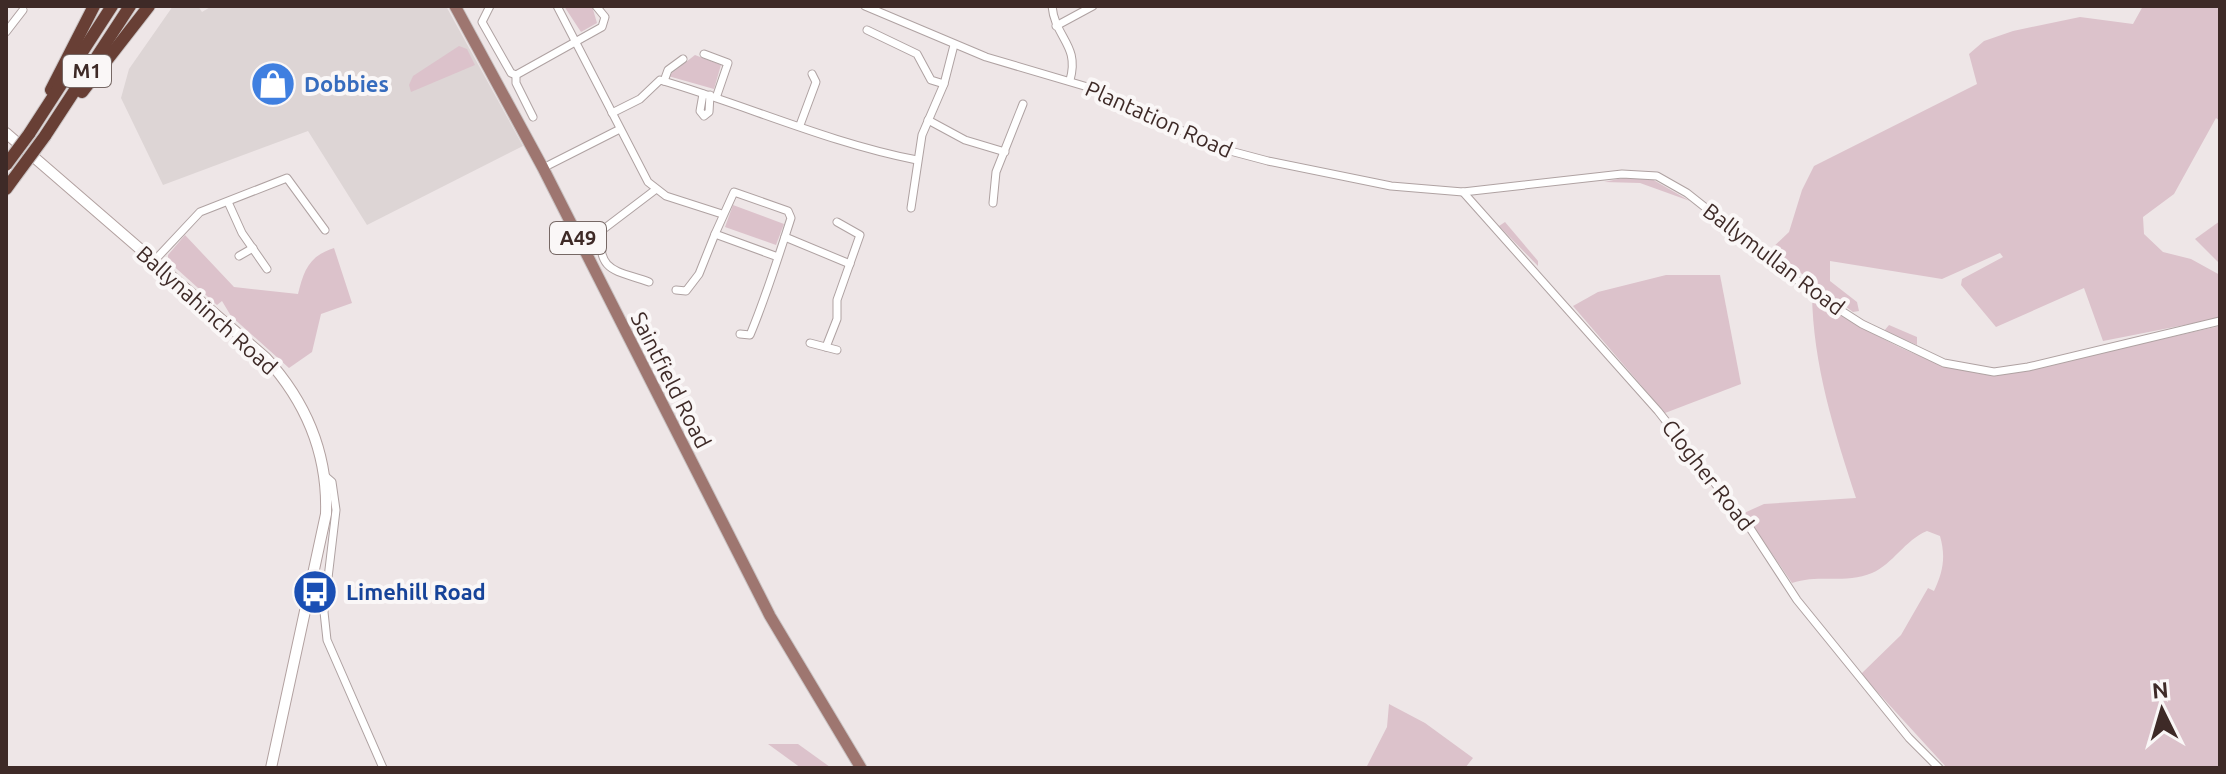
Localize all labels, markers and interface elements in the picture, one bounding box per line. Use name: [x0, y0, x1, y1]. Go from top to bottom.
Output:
road number: M1: [63, 55, 111, 87]
shop icon: Dobbies: [249, 60, 297, 108]
place label: Dobbies: [304, 71, 389, 96]
street label: Plantation Road: [1082, 75, 1236, 162]
street label: Ballymullan Road: [1699, 197, 1850, 320]
road number: A49: [550, 222, 606, 254]
street label: Ballynahinch Road: [132, 240, 283, 379]
street label: Saintfield Road: [626, 307, 717, 452]
street label: Clogher Road: [1657, 414, 1759, 535]
bus stop icon: Limehill Road: [291, 568, 339, 616]
place label: Limehill Road: [346, 579, 486, 604]
north arrow: [2122, 670, 2202, 750]
text: N: [2151, 676, 2169, 703]

